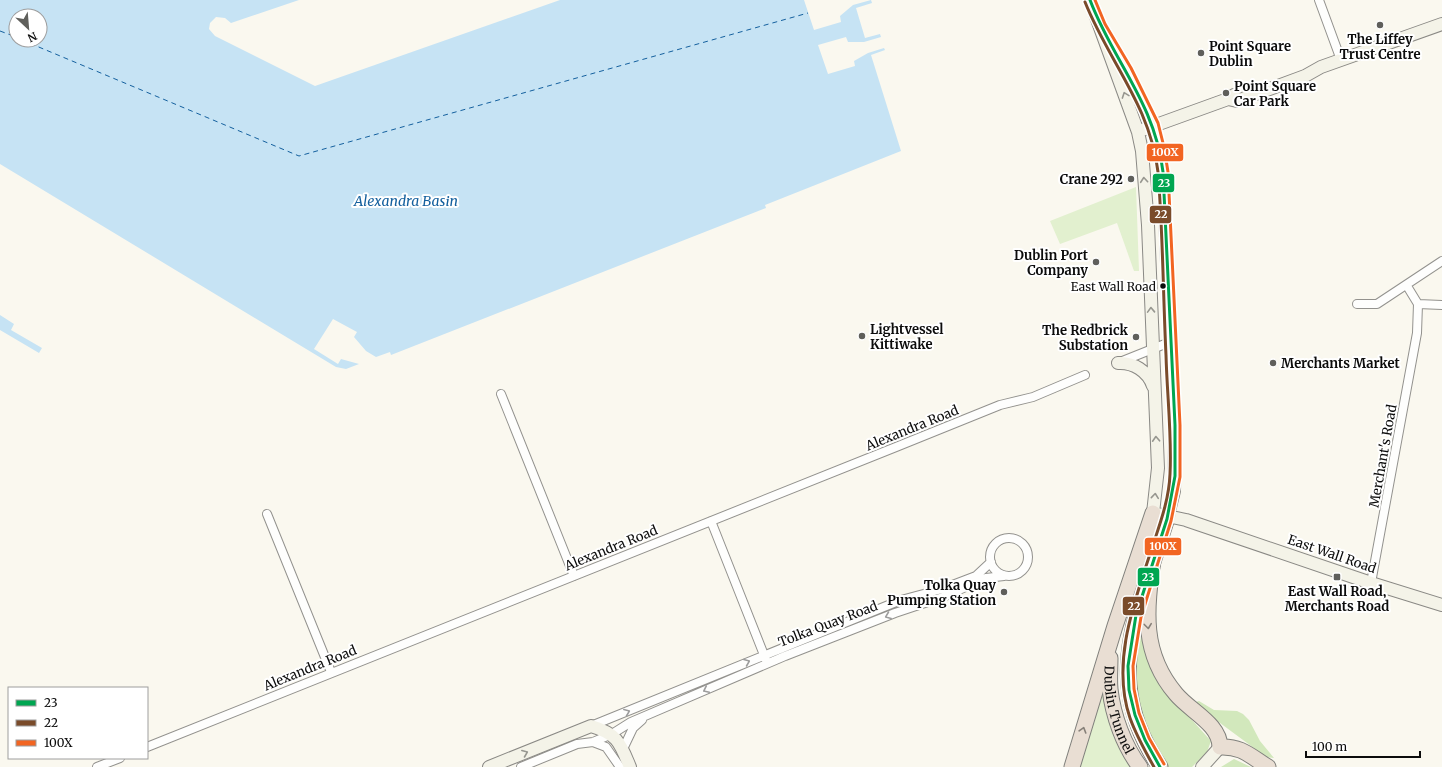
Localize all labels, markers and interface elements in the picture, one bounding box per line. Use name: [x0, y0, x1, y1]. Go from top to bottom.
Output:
north arrow: [8, 8, 48, 48]
marker: The Liffey Trust Centre: [1375, 20, 1385, 30]
text: N: [25, 29, 39, 45]
place label: The Liffey Trust Centre: [1340, 31, 1420, 63]
place label: Point Square Dublin: [1209, 38, 1291, 70]
marker: Point Square Dublin: [1196, 48, 1206, 58]
place label: Point Square Car Park: [1234, 78, 1316, 110]
marker: Point Square Car Park: [1221, 88, 1231, 98]
one-way arrow: [1121, 92, 1129, 99]
line badge: 100X: [1146, 143, 1184, 162]
text: 100X: [1152, 145, 1178, 159]
place label: Crane 292: [1060, 171, 1123, 188]
line badge: 23: [1152, 173, 1175, 193]
marker: Crane 292: [1126, 174, 1136, 184]
text: 23: [1158, 176, 1170, 190]
one-way arrow: [1140, 177, 1149, 183]
water label: Alexandra Basin: [353, 192, 458, 210]
line badge: 22: [1149, 205, 1172, 224]
text: 22: [1155, 207, 1168, 221]
place label: Dublin Port Company: [1014, 247, 1089, 279]
marker: Dublin Port Company: [1091, 257, 1101, 267]
place label: East Wall Road: [1071, 279, 1156, 294]
marker: East Wall Road: [1158, 281, 1168, 291]
one-way arrow: [1147, 307, 1155, 313]
place label: Lightvessel Kittiwake: [870, 321, 944, 353]
place label: The Redbrick Substation: [1042, 322, 1129, 354]
marker: Lightvessel Kittiwake: [857, 331, 867, 341]
marker: The Redbrick Substation: [1131, 332, 1141, 342]
place label: Merchants Market: [1281, 355, 1401, 372]
marker: Merchants Market: [1268, 358, 1278, 368]
street label: Alexandra Road: [862, 402, 961, 455]
street label: Merchant's Road: [1366, 403, 1400, 509]
one-way arrow: [1152, 436, 1161, 442]
one-way arrow: [1150, 493, 1159, 499]
street label: Alexandra Road: [561, 522, 660, 575]
street label: East Wall Road: [1286, 531, 1379, 577]
line badge: 100X: [1144, 537, 1182, 556]
text: 100X: [1150, 539, 1176, 553]
line badge: 23: [1137, 567, 1160, 587]
text: 23: [1142, 570, 1154, 584]
marker: East Wall Road, Merchants Road: [1332, 572, 1342, 582]
place label: Tolka Quay Pumping Station: [887, 577, 996, 609]
place label: East Wall Road, Merchants Road: [1285, 583, 1389, 615]
marker: Tolka Quay Pumping Station: [999, 587, 1009, 597]
line badge: 22: [1122, 596, 1145, 616]
street label: Tolka Quay Road: [776, 597, 880, 651]
text: 22: [1128, 599, 1141, 613]
one-way arrow: [885, 611, 892, 619]
one-way arrow: [1143, 623, 1152, 629]
street label: Alexandra Road: [260, 642, 359, 695]
one-way arrow: [742, 659, 750, 667]
street label: Dublin Tunnel: [1101, 665, 1138, 757]
one-way arrow: [703, 685, 710, 693]
legend: [8, 687, 148, 759]
text: 23: [44, 695, 58, 710]
one-way arrow: [623, 708, 630, 716]
text: 22: [44, 715, 58, 730]
one-way arrow: [1078, 726, 1087, 733]
scale bar: [1306, 733, 1420, 759]
text: 100X: [44, 735, 73, 750]
text: 100 m: [1312, 739, 1347, 754]
one-way arrow: [522, 749, 529, 757]

